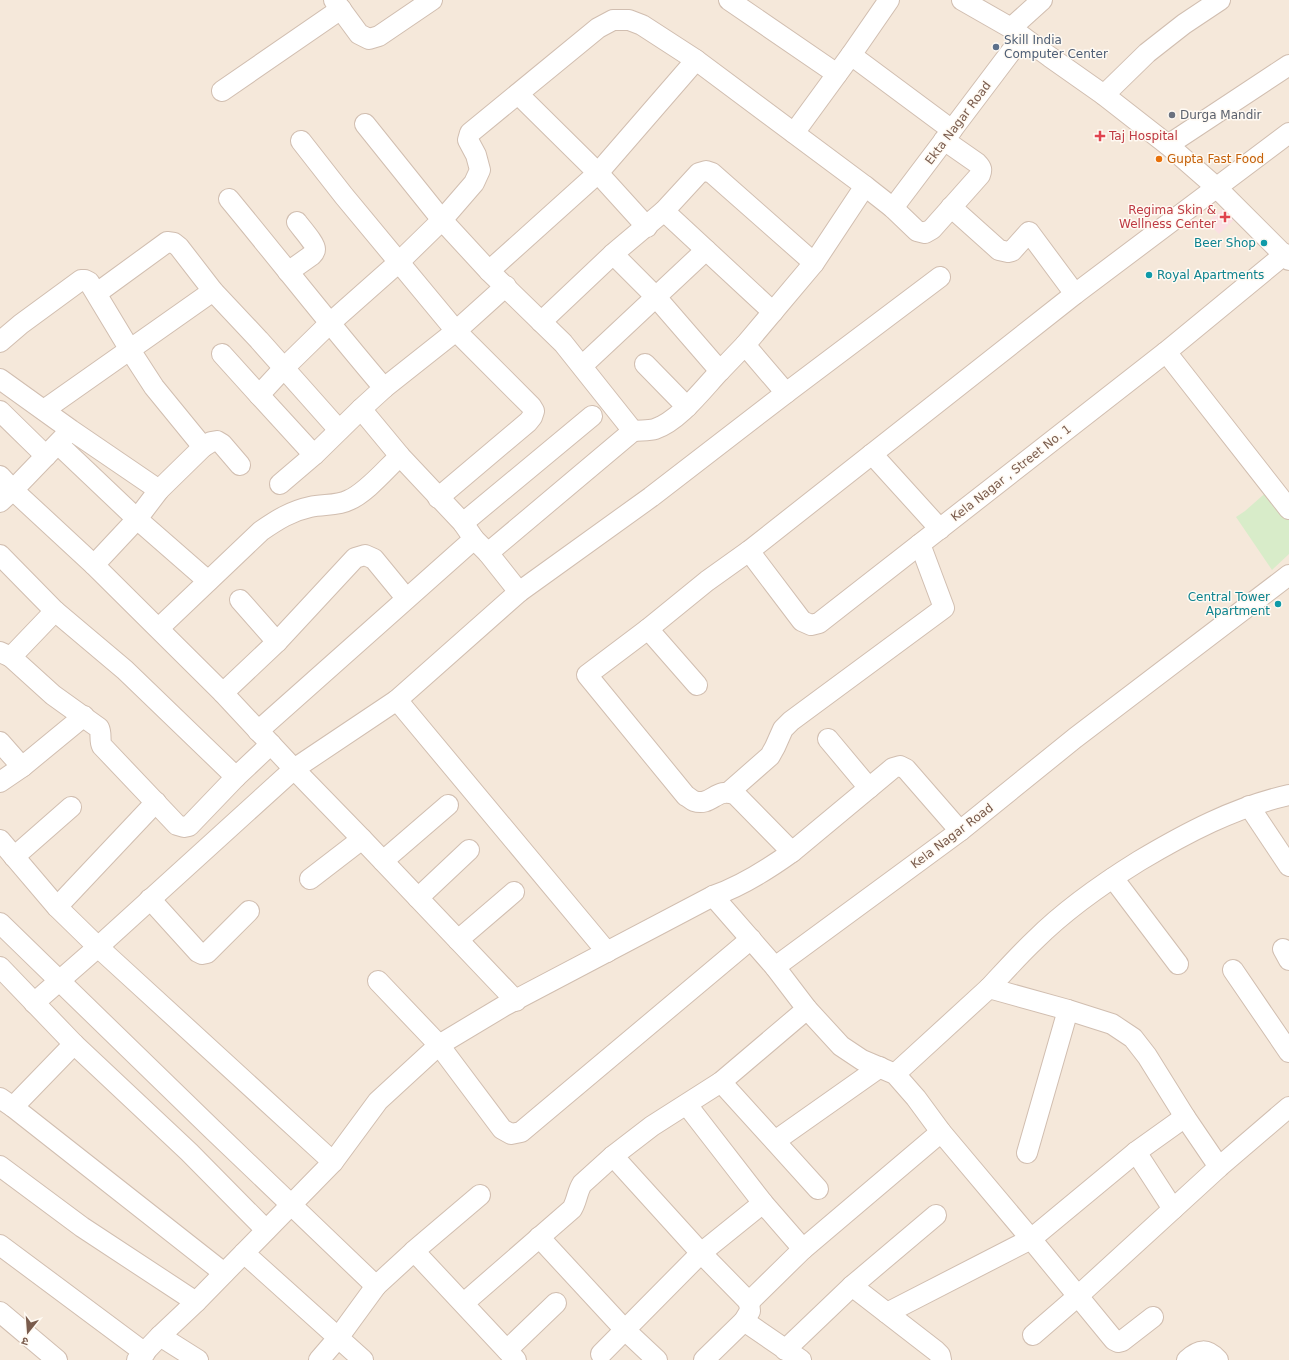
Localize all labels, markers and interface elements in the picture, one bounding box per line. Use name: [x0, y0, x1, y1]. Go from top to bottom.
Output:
place label: Skill India Computer Center: [1004, 33, 1108, 61]
marker: Skill India Computer Center: [991, 42, 1001, 52]
street label: Ekta Nagar Road: [922, 79, 994, 167]
place label: Durga Mandir: [1180, 108, 1262, 122]
marker: Durga Mandir: [1167, 110, 1177, 120]
place label: Taj Hospital: [1108, 129, 1178, 143]
marker: Taj Hospital: [1094, 130, 1106, 142]
place label: Gupta Fast Food: [1167, 152, 1264, 166]
marker: Gupta Fast Food: [1154, 154, 1164, 164]
place label: Regima Skin & Wellness Center: [1119, 203, 1216, 231]
marker: Regima Skin & Wellness Center: [1219, 211, 1231, 223]
place label: Beer Shop: [1194, 236, 1256, 250]
marker: Beer Shop: [1259, 238, 1269, 248]
place label: Royal Apartments: [1157, 268, 1264, 282]
marker: Royal Apartments: [1144, 270, 1154, 280]
street label: Kela Nagar , Street No. 1: [948, 422, 1074, 524]
place label: Central Tower Apartment: [1188, 590, 1270, 618]
marker: Central Tower Apartment: [1273, 599, 1283, 609]
street label: Kela Nagar Road: [908, 801, 996, 871]
north arrow: [8, 1312, 48, 1352]
text: उ: [20, 1334, 30, 1348]

